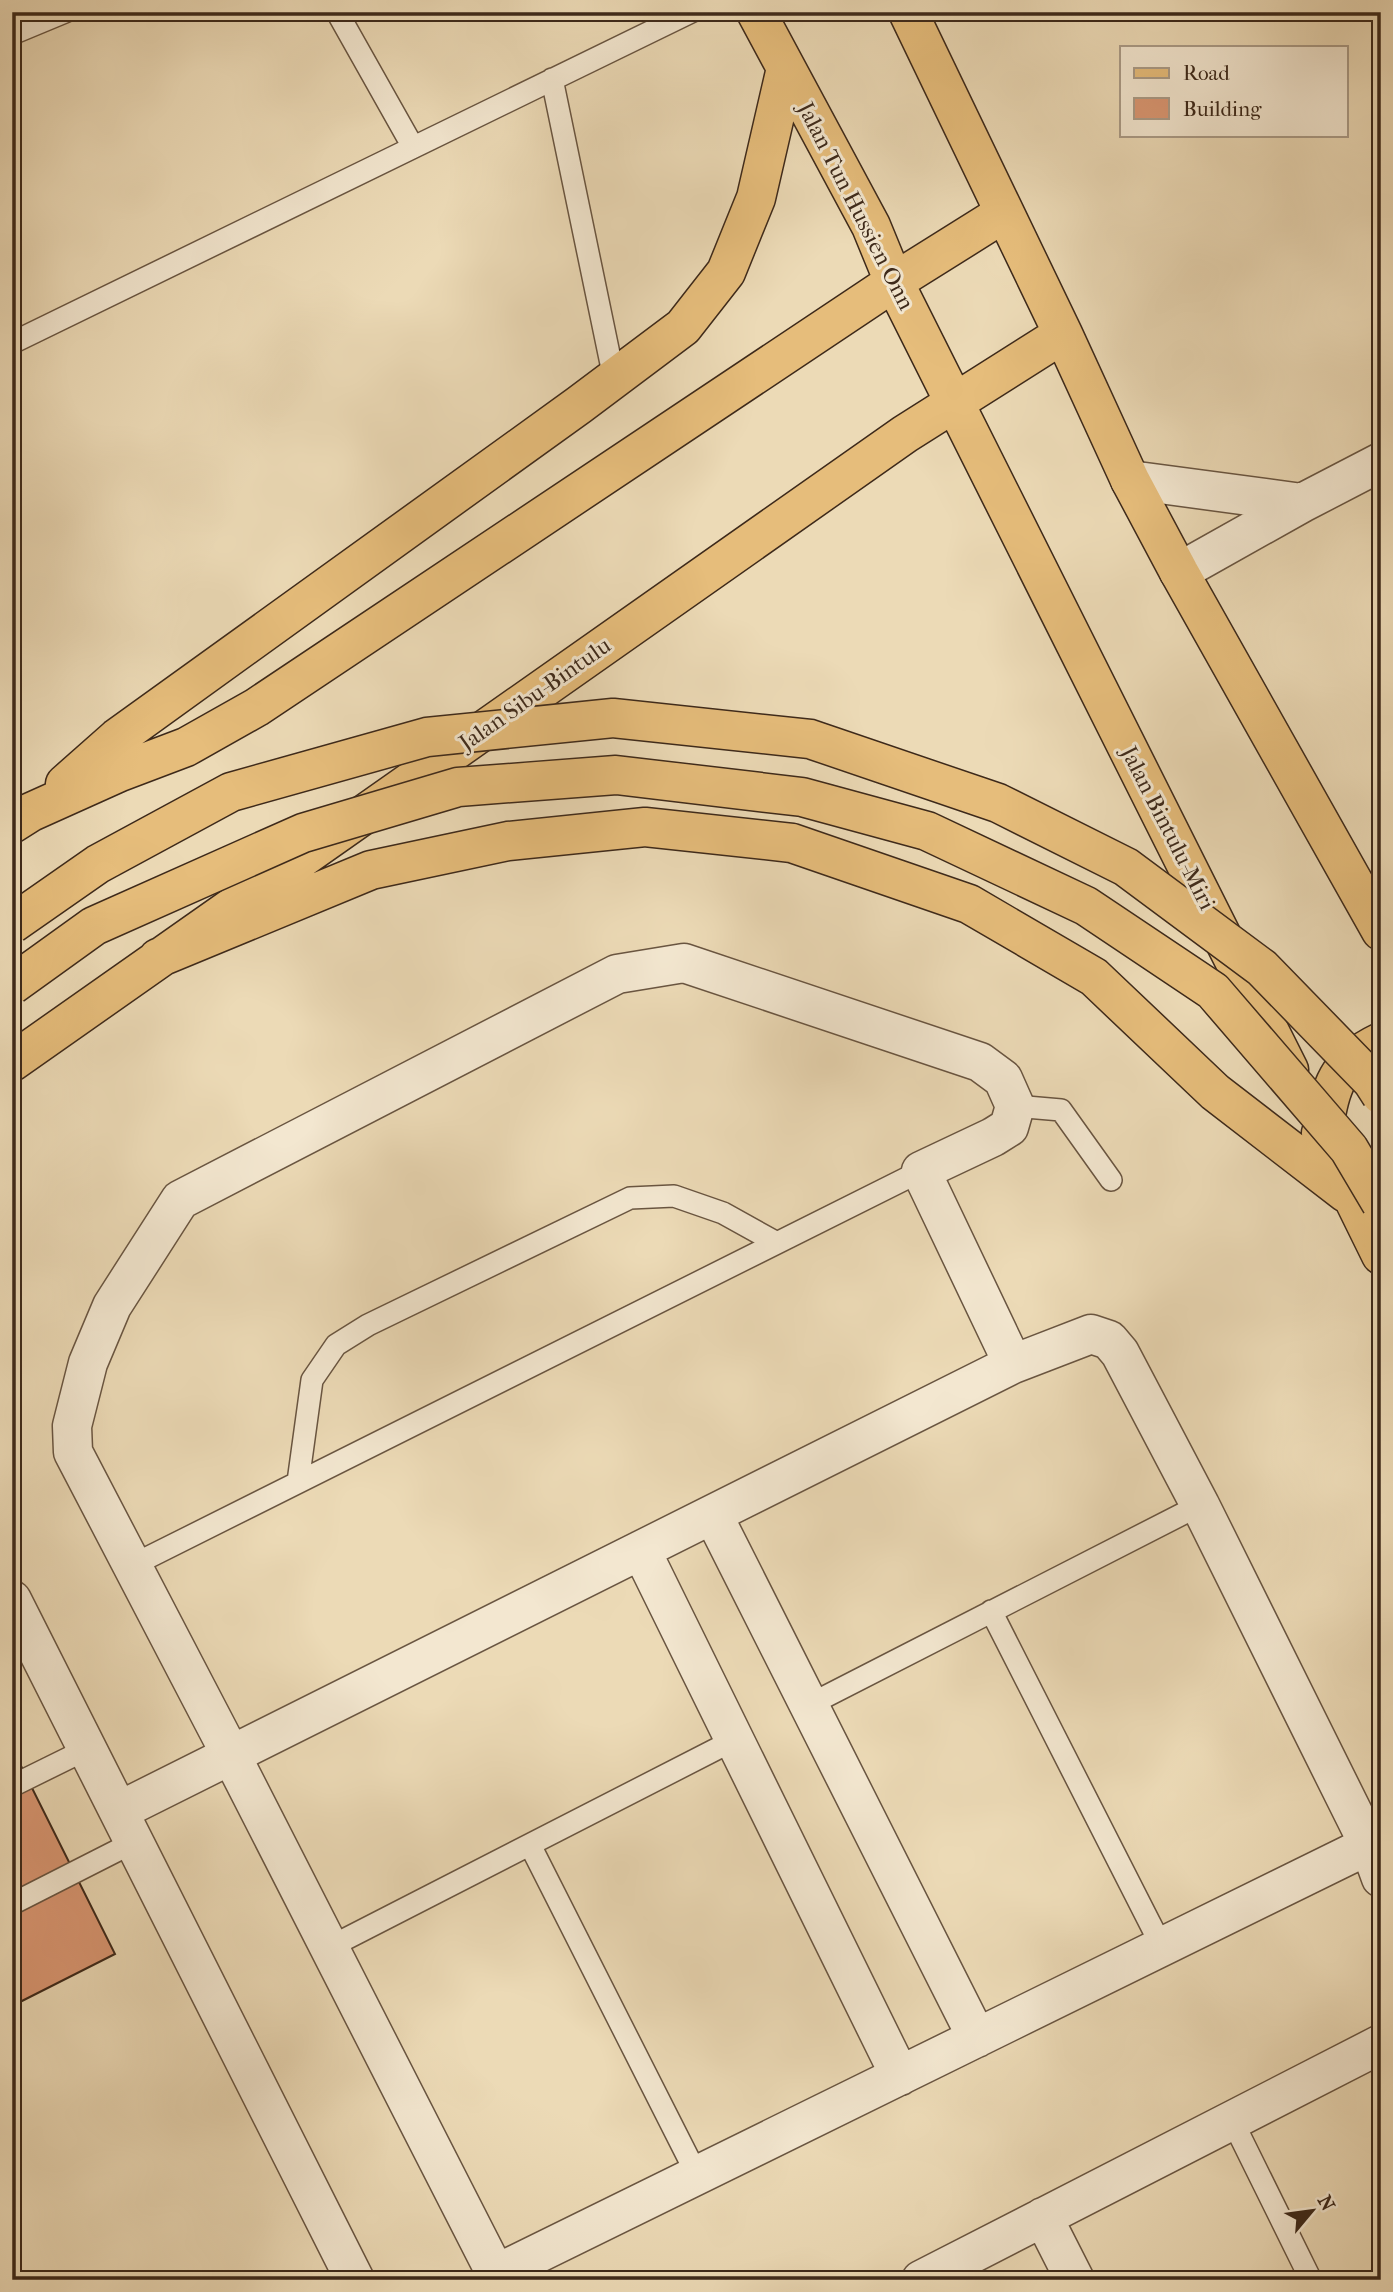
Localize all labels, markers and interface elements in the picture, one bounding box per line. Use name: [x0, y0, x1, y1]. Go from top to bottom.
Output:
legend: [1120, 46, 1348, 136]
text: Road: [1183, 61, 1230, 85]
street label: Jalan Tun Hussien Onn: [791, 96, 920, 315]
text: Building: [1183, 97, 1262, 121]
street label: Jalan Sibu-Bintulu: [452, 632, 616, 757]
street label: Jalan Bintulu-Miri: [1114, 740, 1221, 914]
north arrow: [1278, 2176, 1348, 2246]
text: N: [1313, 2192, 1339, 2215]

